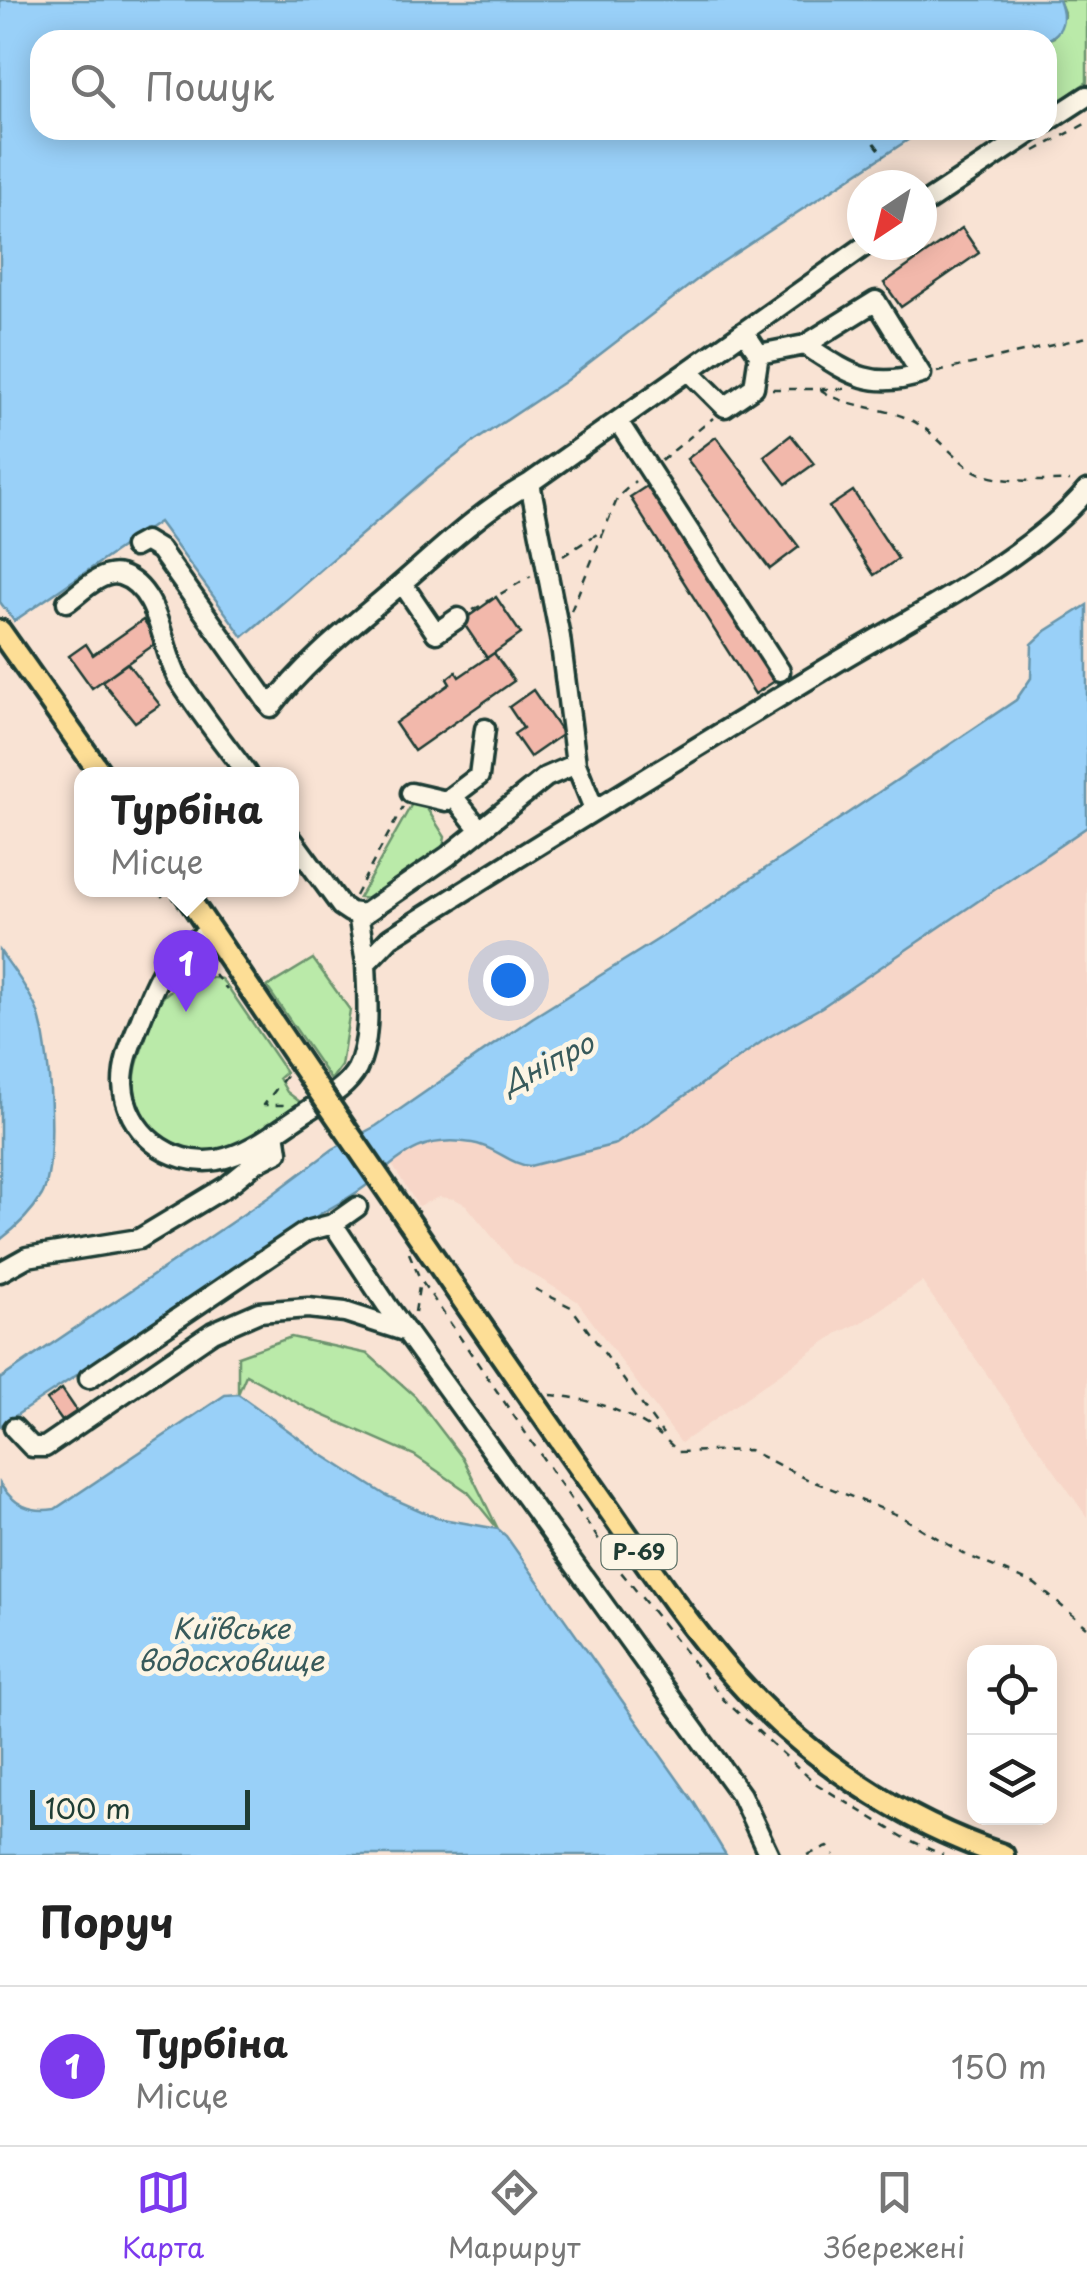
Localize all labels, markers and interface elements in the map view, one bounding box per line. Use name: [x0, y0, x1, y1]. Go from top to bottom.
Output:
search box: [30, 30, 1057, 140]
text: Пошук: [145, 57, 274, 114]
icon: search: [65, 58, 120, 113]
north arrow: [847, 170, 937, 260]
popup: [74, 767, 299, 897]
text: Турбіна: [110, 780, 263, 837]
text: Місце: [110, 837, 204, 885]
pin: 1: [154, 930, 218, 1012]
your location: [483, 955, 534, 1006]
water label: Дніпро: [491, 1020, 602, 1104]
road number: Р-69: [602, 1535, 676, 1569]
water label: Київське водосховище: [138, 1606, 325, 1681]
map controls: [967, 1645, 1057, 1825]
button: locate: [967, 1645, 1057, 1735]
button: layers: [967, 1735, 1057, 1825]
scale bar: [30, 1785, 250, 1830]
text: 100 m: [45, 1786, 131, 1829]
text: Поруч: [40, 1889, 174, 1952]
text: Турбіна: [135, 2014, 288, 2071]
text: 1: [65, 2042, 80, 2090]
text: 150 m: [951, 2042, 1047, 2090]
text: Місце: [135, 2071, 229, 2119]
tab: Карта: [122, 2165, 204, 2268]
tab: Маршрут: [448, 2165, 580, 2268]
tab: Збережені: [824, 2165, 965, 2268]

